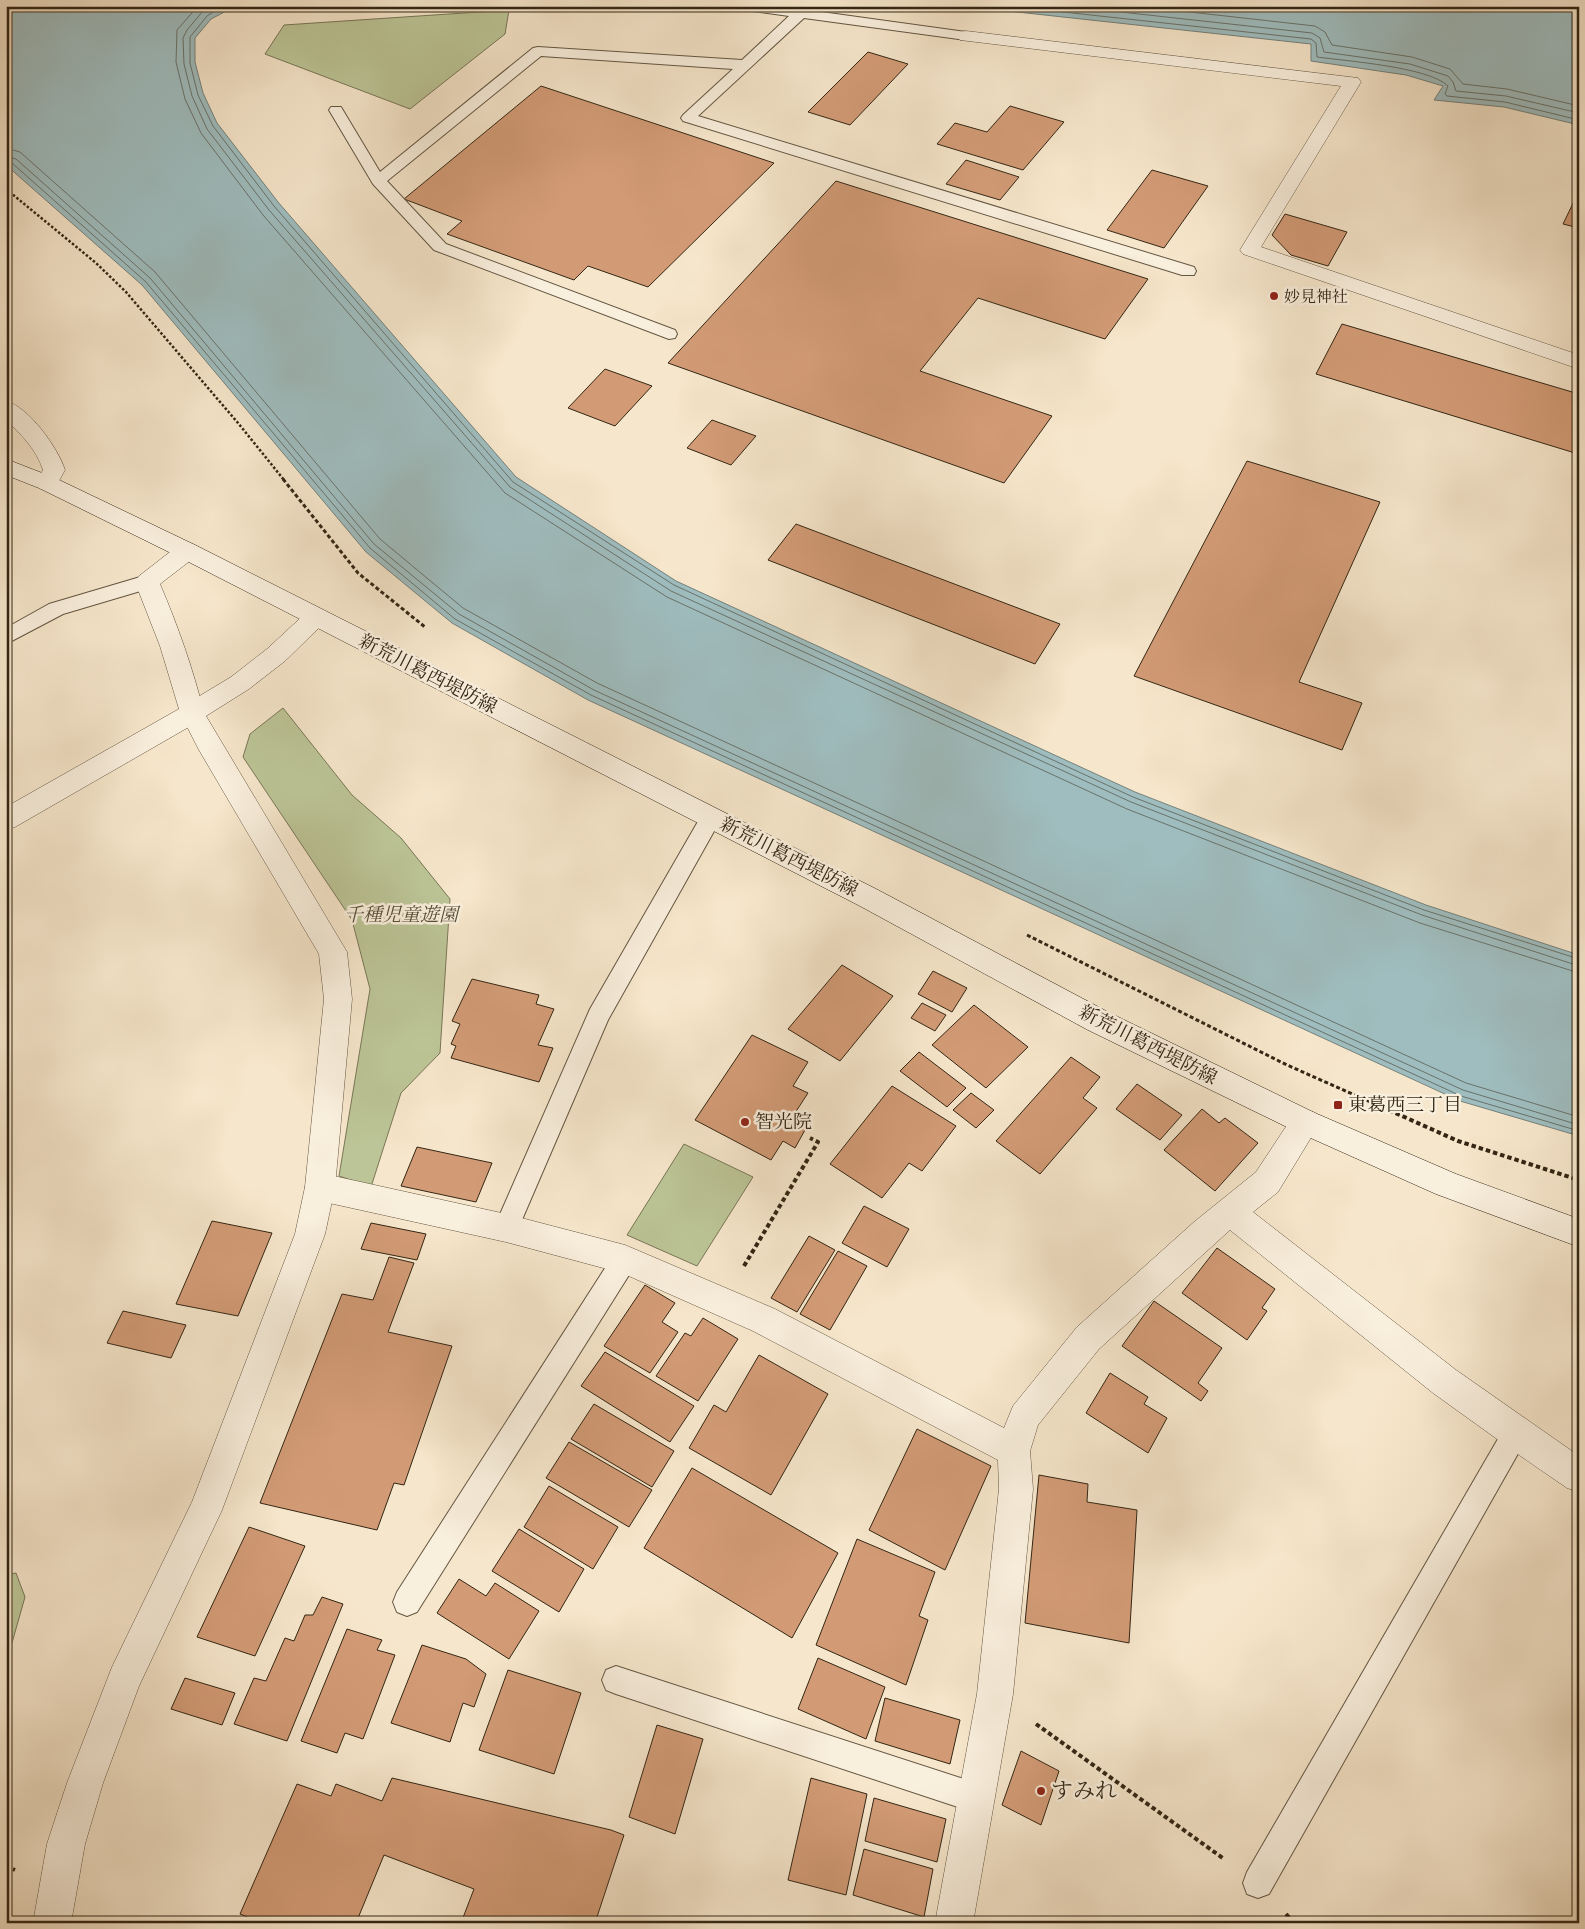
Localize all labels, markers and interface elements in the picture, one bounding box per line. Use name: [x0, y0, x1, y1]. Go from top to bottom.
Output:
place label: 妙見神社: [1284, 287, 1348, 306]
marker: 妙見神社: [1268, 290, 1280, 302]
street label: 新荒川葛西堤防線: [355, 630, 501, 718]
street label: 新荒川葛西堤防線: [716, 813, 862, 901]
park label: 千種児童遊園: [344, 904, 461, 926]
street label: 新荒川葛西堤防線: [1075, 1001, 1221, 1089]
place label: 東葛西三丁目: [1348, 1094, 1462, 1116]
marker: 東葛西三丁目: [1332, 1099, 1344, 1111]
place label: 智光院: [755, 1111, 812, 1133]
marker: 智光院: [739, 1116, 751, 1128]
place label: すみれ: [1051, 1778, 1117, 1804]
marker: すみれ: [1035, 1785, 1047, 1797]

